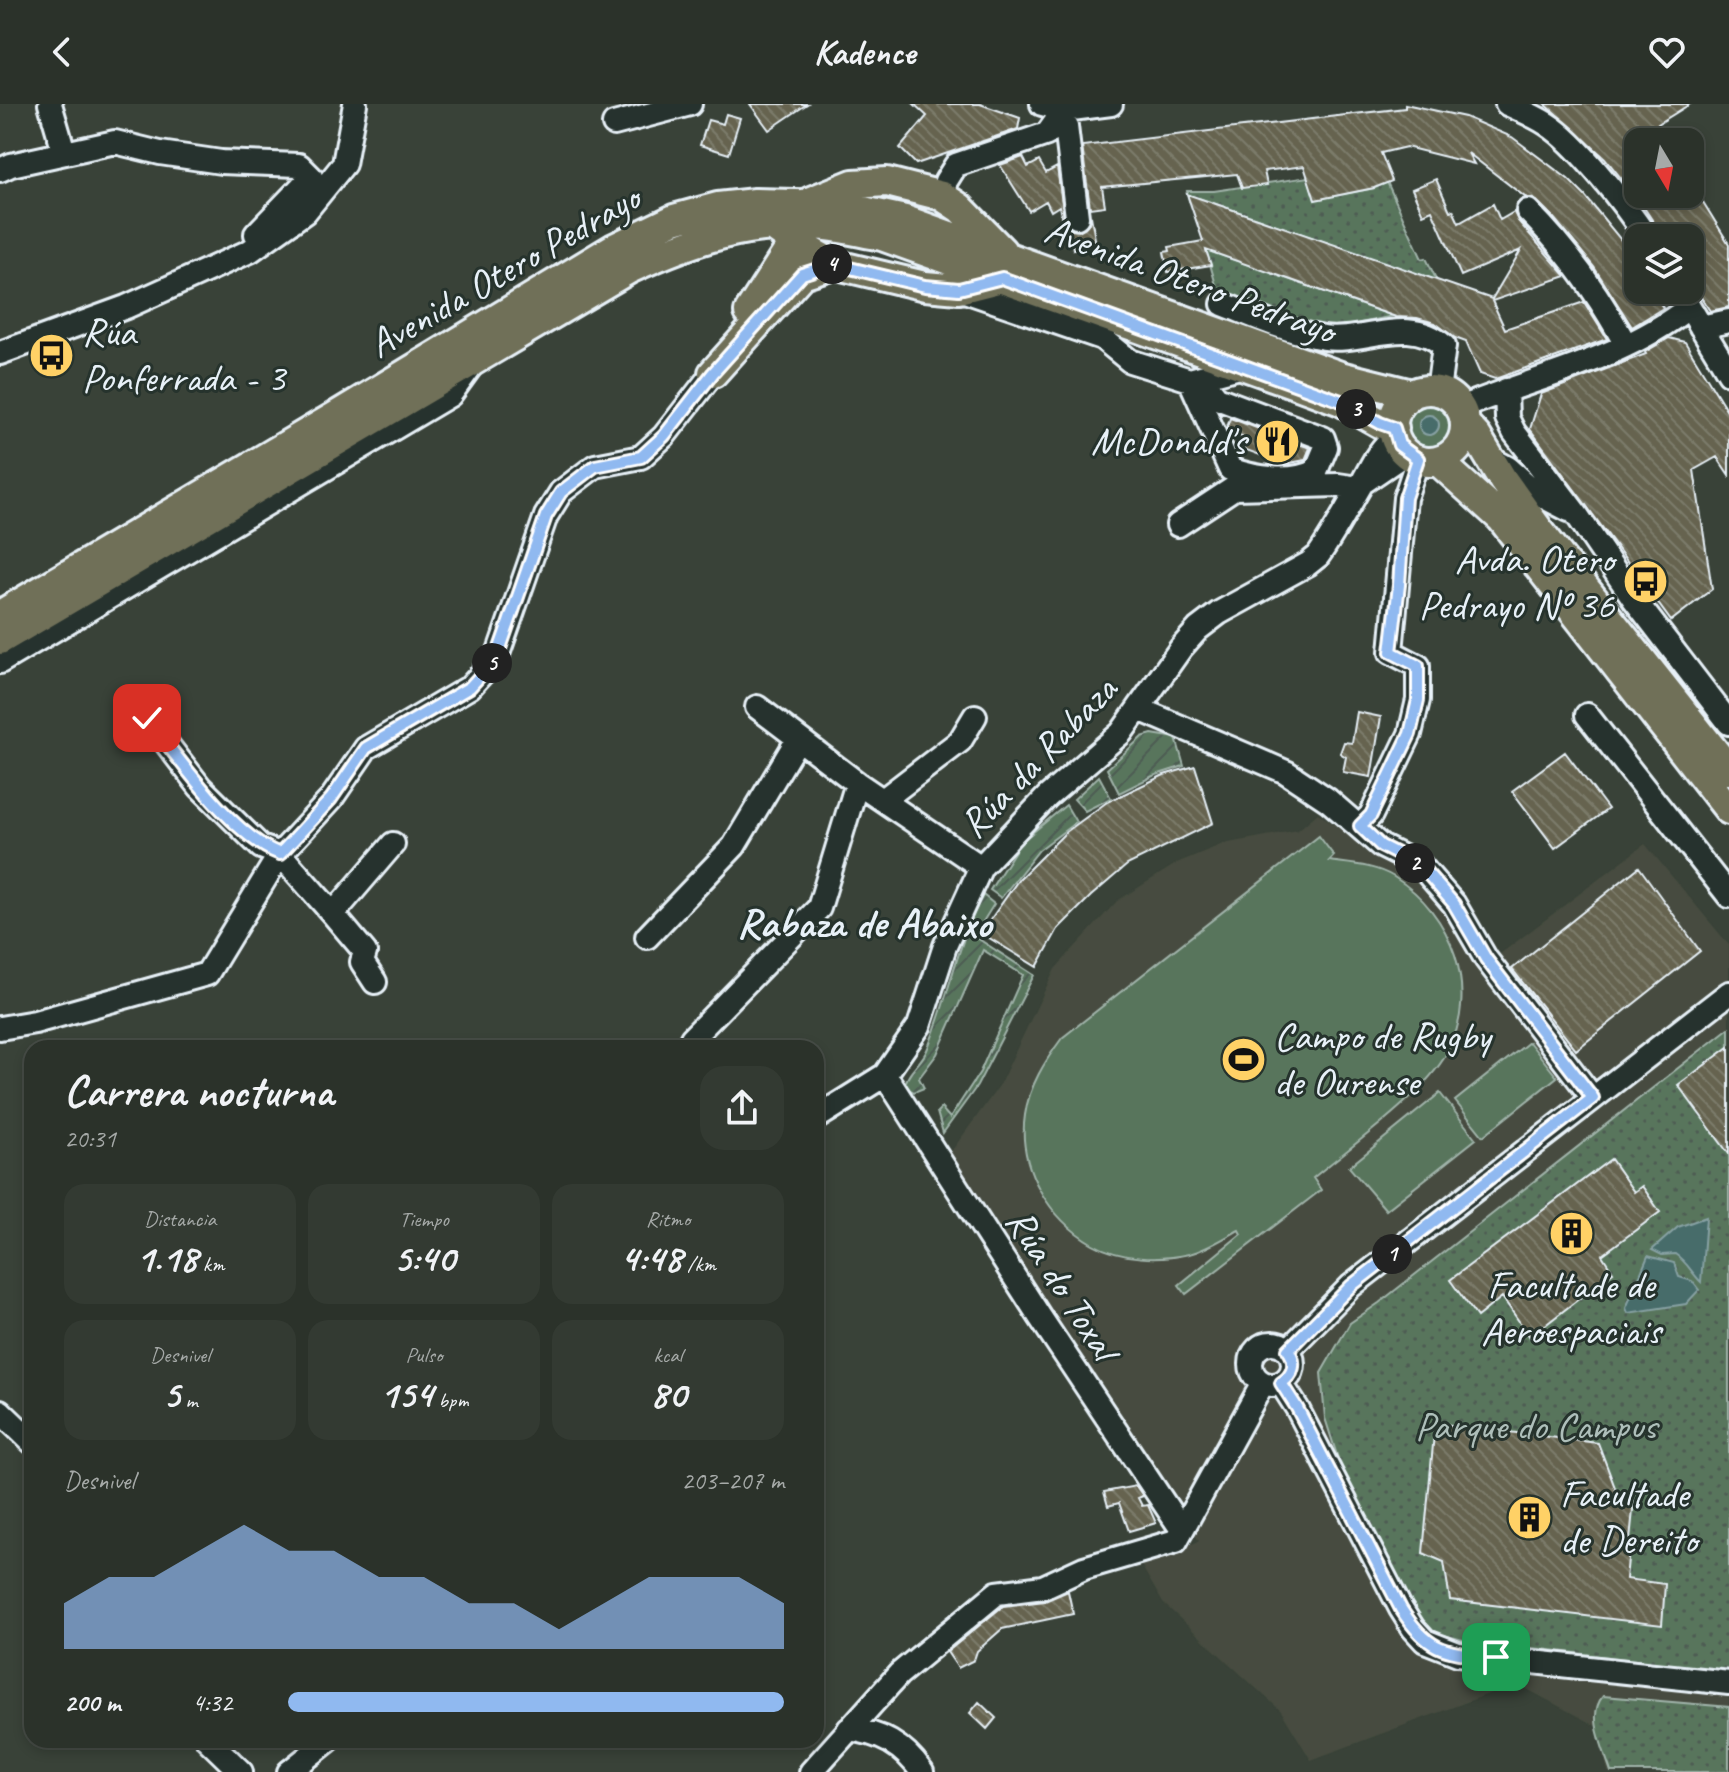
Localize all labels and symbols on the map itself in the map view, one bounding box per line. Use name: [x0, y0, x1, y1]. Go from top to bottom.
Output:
north arrow: [1624, 128, 1704, 208]
street label: Avenida Otero Pedrayo: [359, 171, 652, 369]
street label: Avenida Otero Pedrayo: [1038, 204, 1346, 357]
pin: 4: [812, 244, 852, 284]
place label: Rúa Ponferrada - 3: [82, 307, 288, 403]
bus stop icon: Rúa Ponferrada - 3: [27, 331, 75, 379]
pin: 3: [1336, 389, 1376, 429]
place label: McDonald's: [1091, 416, 1249, 466]
restaurant icon: McDonald's: [1253, 417, 1301, 465]
place label: Avda. Otero Pedrayo Nº 36: [1419, 534, 1618, 630]
bus stop icon: Avda. Otero Pedrayo Nº 36: [1621, 558, 1669, 606]
pin: 5: [472, 643, 512, 683]
street label: Rúa da Rabaza: [949, 663, 1130, 848]
pin: [113, 684, 181, 752]
pin: 2: [1395, 843, 1435, 883]
district label: Rabaza de Abaixo: [737, 897, 994, 950]
place label: Campo de Rugby de Ourense: [1274, 1011, 1494, 1107]
sports icon: Campo de Rugby de Ourense: [1219, 1035, 1267, 1083]
street label: Rúa do Toxal: [995, 1199, 1133, 1374]
building icon: Facultade de Aeroespaciais: [1547, 1209, 1595, 1257]
pin: 1: [1372, 1234, 1412, 1274]
place label: Facultade de Aeroespaciais: [1481, 1260, 1664, 1356]
park label: Parque do Campus: [1415, 1401, 1660, 1451]
place label: Facultade de Dereito: [1560, 1469, 1701, 1565]
building icon: Facultade de Dereito: [1505, 1493, 1553, 1541]
pin: [1462, 1623, 1530, 1691]

